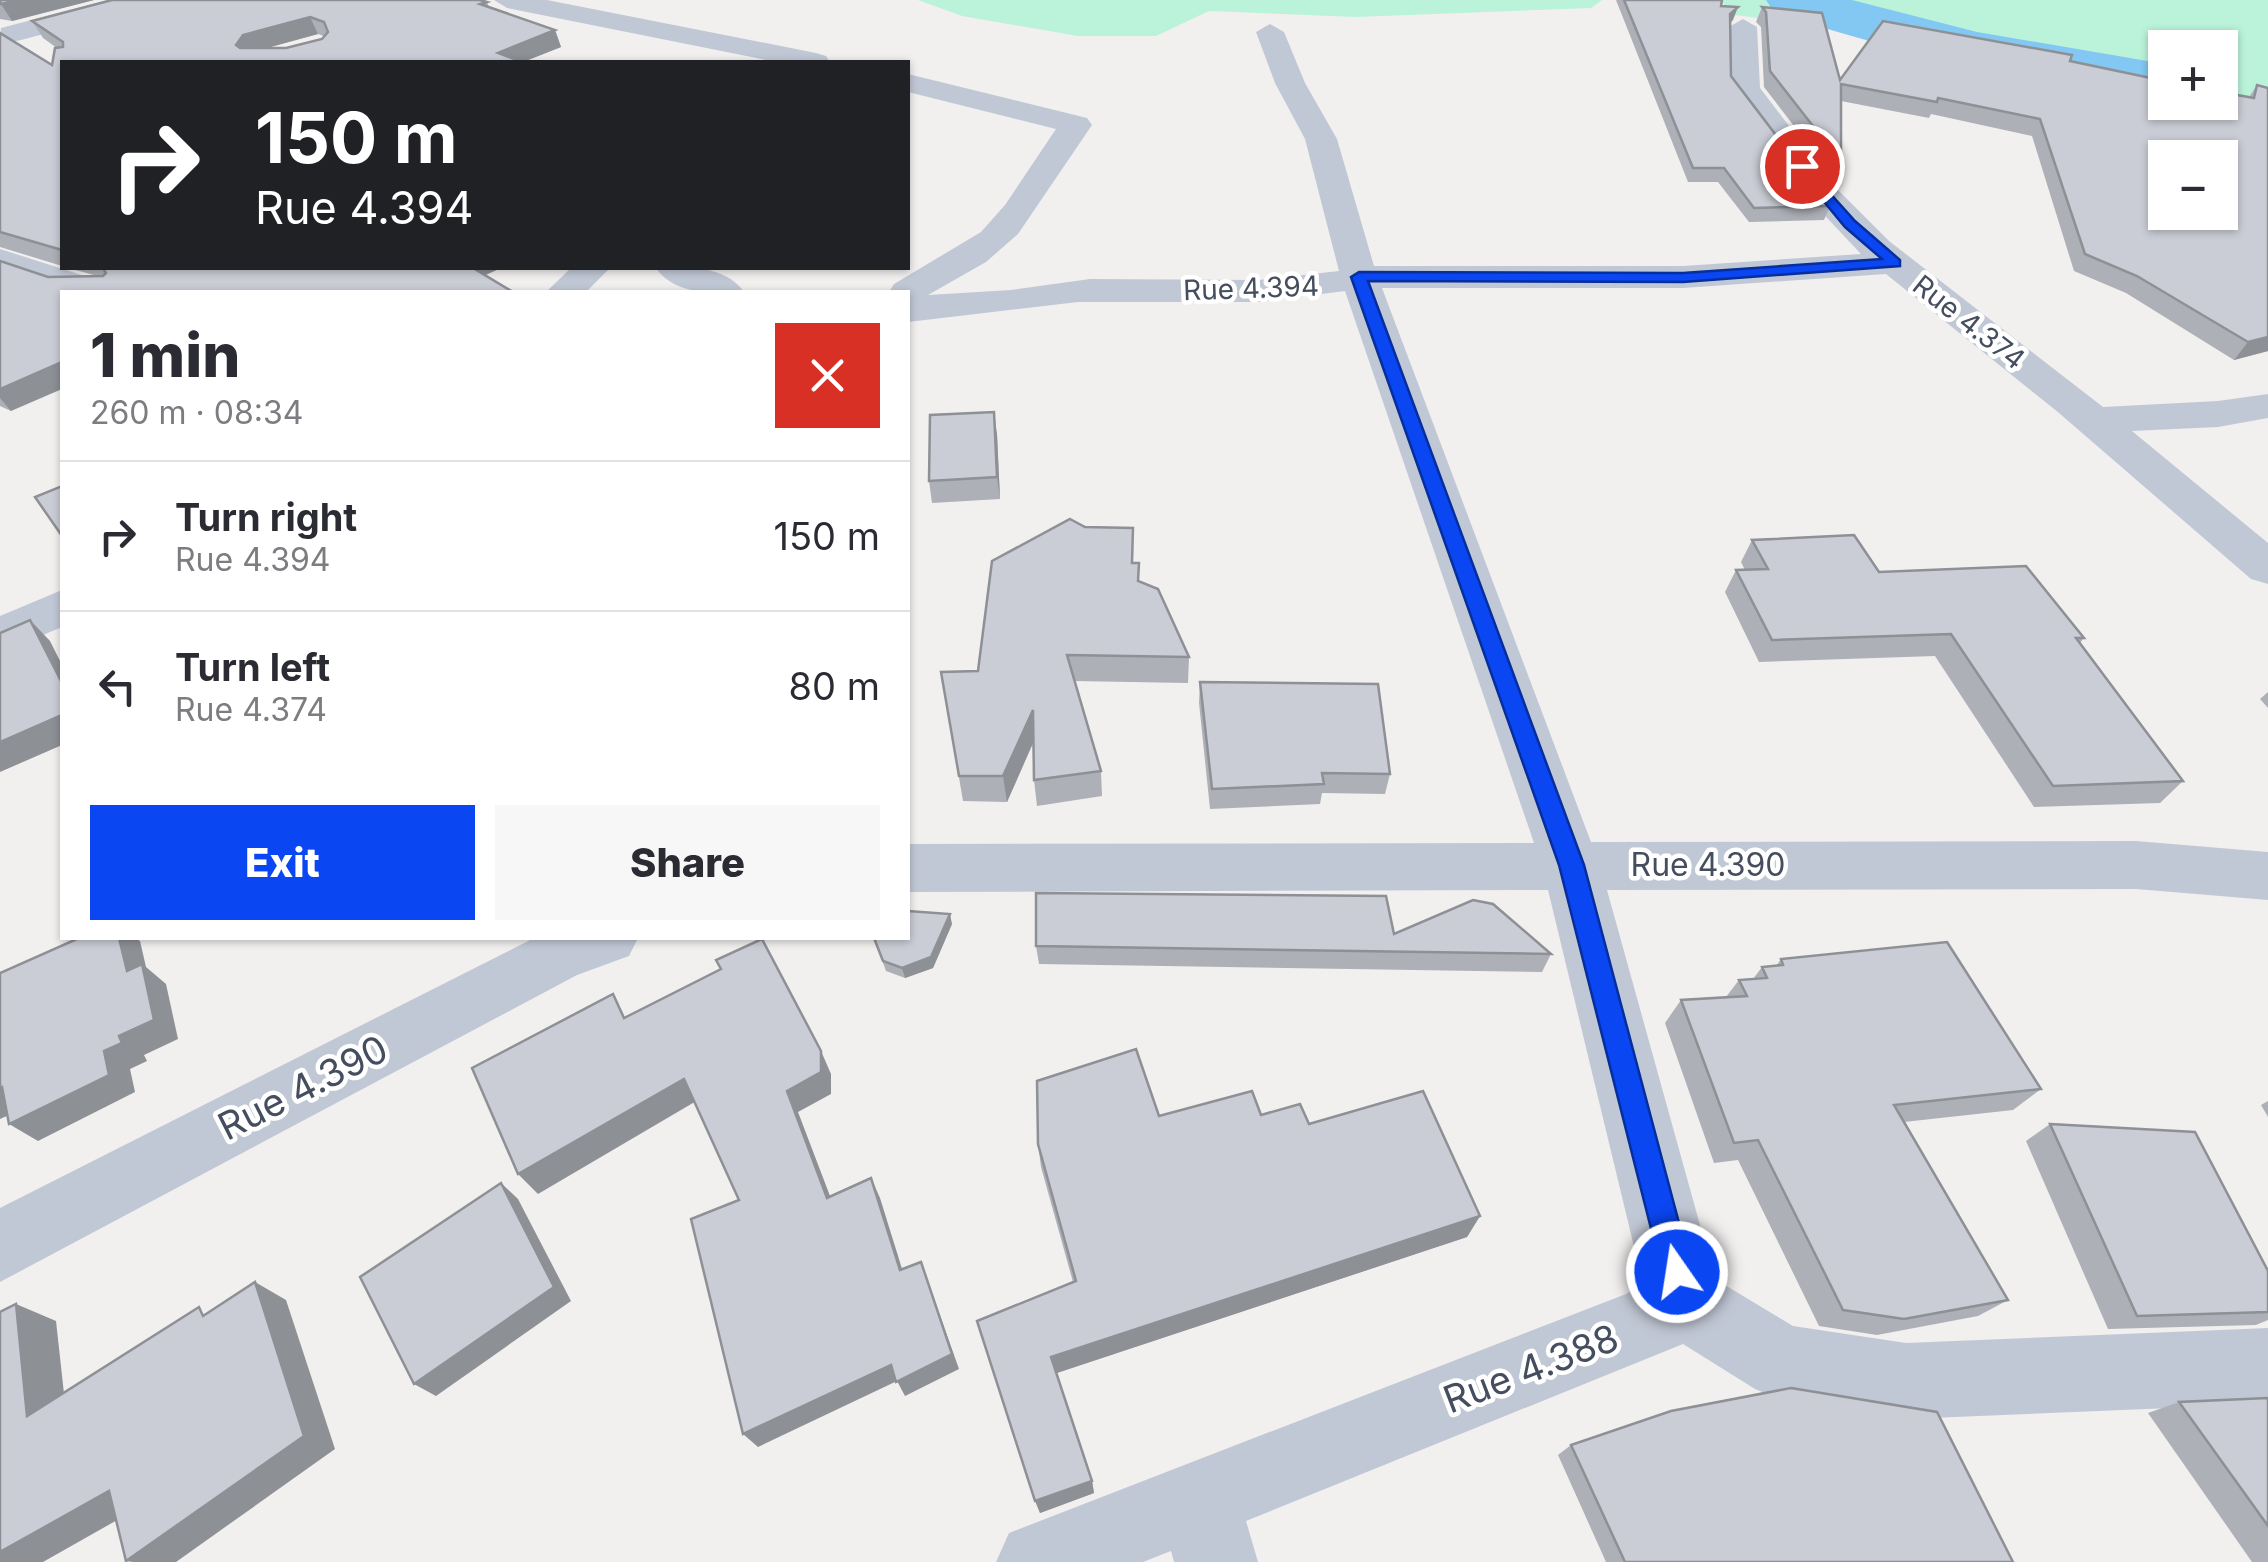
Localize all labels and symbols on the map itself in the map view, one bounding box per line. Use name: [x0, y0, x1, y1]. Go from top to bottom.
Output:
pin: [1760, 124, 1845, 209]
street label: Rue 4.374: [1906, 268, 2032, 376]
street label: Rue 4.394: [1182, 269, 1320, 307]
street label: Rue 4.390: [1631, 845, 1785, 884]
street label: Rue 4.390: [210, 1025, 395, 1149]
position arrow: [1625, 1220, 1729, 1324]
street label: Rue 4.388: [1437, 1314, 1625, 1422]

